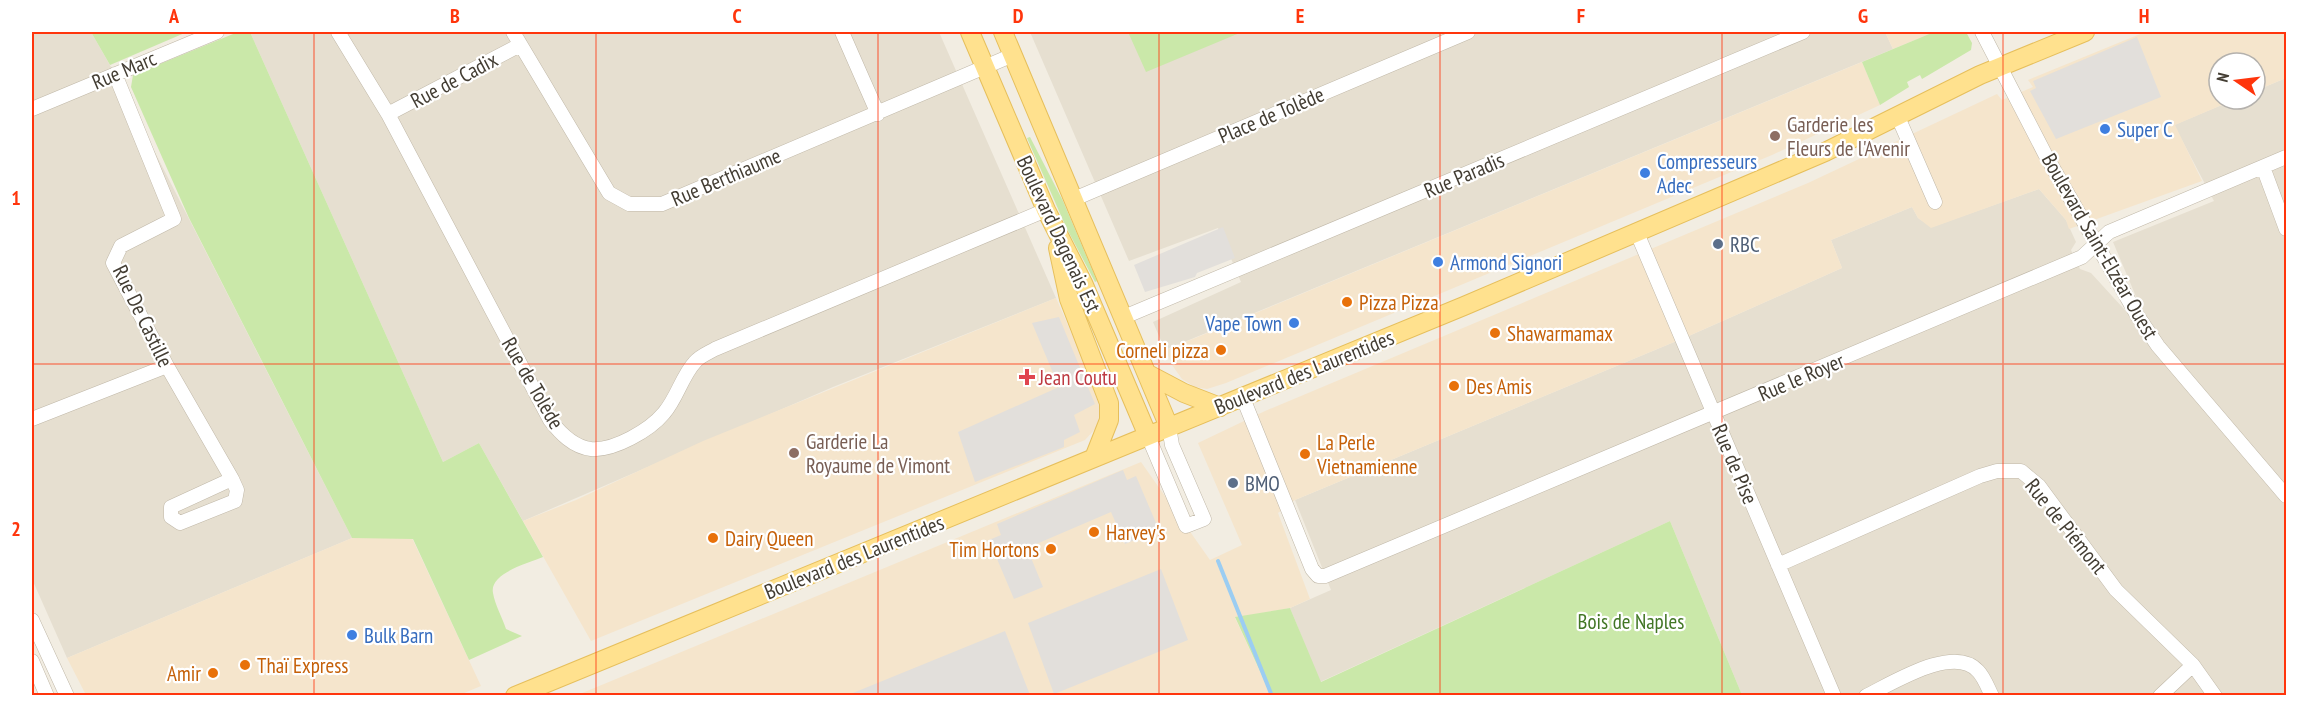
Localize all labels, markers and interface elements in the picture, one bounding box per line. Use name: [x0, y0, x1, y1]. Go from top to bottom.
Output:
text: A: [168, 3, 180, 29]
text: B: [450, 3, 460, 29]
text: C: [732, 3, 742, 29]
text: D: [1013, 3, 1024, 29]
text: E: [1296, 3, 1304, 29]
text: F: [1577, 3, 1585, 29]
text: G: [1858, 3, 1868, 29]
text: H: [2139, 3, 2149, 29]
street label: Rue Marc: [88, 44, 161, 96]
street label: Rue de Cadix: [406, 46, 502, 114]
north arrow: [2207, 51, 2267, 111]
text: N: [2212, 71, 2233, 84]
street label: Place de Tolède: [1214, 81, 1328, 149]
place label: Garderie les Fleurs de l'Avenir: [1787, 111, 1910, 162]
place label: Super C: [2117, 116, 2173, 143]
marker: Super C: [2098, 122, 2112, 136]
marker: Garderie les Fleurs de l'Avenir: [1768, 129, 1782, 143]
street label: Rue Berthiaume: [667, 142, 785, 212]
street label: Rue Paradis: [1420, 146, 1508, 204]
place label: Compresseurs Adec: [1657, 148, 1757, 199]
street label: Boulevard Saint-Elzéar Ouest: [2036, 148, 2164, 344]
street label: Boulevard Dagenais Est: [1011, 151, 1107, 317]
marker: Compresseurs Adec: [1638, 166, 1652, 180]
text: 1: [11, 185, 21, 211]
place label: RBC: [1730, 231, 1760, 258]
marker: RBC: [1711, 237, 1725, 251]
place label: Armond Signori: [1450, 249, 1562, 276]
marker: Armond Signori: [1431, 255, 1445, 269]
street label: Rue De Castille: [107, 261, 179, 371]
place label: Pizza Pizza: [1359, 289, 1439, 316]
marker: Pizza Pizza: [1340, 295, 1354, 309]
place label: Vape Town: [1204, 310, 1282, 337]
marker: Vape Town: [1287, 316, 1301, 330]
place label: Shawarmamax: [1507, 320, 1613, 347]
street label: Boulevard des Laurentides: [1210, 324, 1398, 420]
marker: Shawarmamax: [1488, 326, 1502, 340]
street label: Rue de Tolède: [496, 332, 570, 434]
place label: Corneli pizza: [1116, 337, 1209, 364]
marker: Corneli pizza: [1214, 343, 1228, 357]
street label: Rue le Royer: [1754, 347, 1848, 407]
place label: Jean Coutu: [1038, 364, 1117, 391]
marker: Jean Coutu: [1020, 370, 1034, 384]
place label: Des Amis: [1466, 373, 1532, 400]
marker: Des Amis: [1447, 379, 1461, 393]
street label: Rue de Pise: [1706, 420, 1764, 508]
place label: Garderie La Royaume de Vimont: [806, 428, 950, 479]
place label: La Perle Vietnamienne: [1316, 429, 1417, 480]
marker: Garderie La Royaume de Vimont: [787, 446, 801, 460]
marker: La Perle Vietnamienne: [1298, 447, 1312, 461]
place label: BMO: [1245, 470, 1280, 497]
street label: Rue de Piémont: [2019, 473, 2113, 579]
marker: BMO: [1226, 476, 1240, 490]
street label: Boulevard des Laurentides: [760, 509, 948, 605]
text: 2: [11, 516, 21, 542]
place label: Harvey's: [1106, 519, 1166, 546]
place label: Dairy Queen: [725, 525, 814, 552]
marker: Harvey's: [1087, 525, 1101, 539]
marker: Dairy Queen: [706, 531, 720, 545]
place label: Tim Hortons: [949, 536, 1039, 563]
marker: Tim Hortons: [1044, 542, 1058, 556]
park label: Bois de Naples: [1578, 608, 1684, 635]
place label: Bulk Barn: [364, 622, 433, 649]
marker: Bulk Barn: [345, 628, 359, 642]
place label: Thaï Express: [257, 652, 348, 679]
marker: Thaï Express: [238, 658, 252, 672]
place label: Amir: [167, 660, 201, 687]
marker: Amir: [206, 666, 220, 680]

